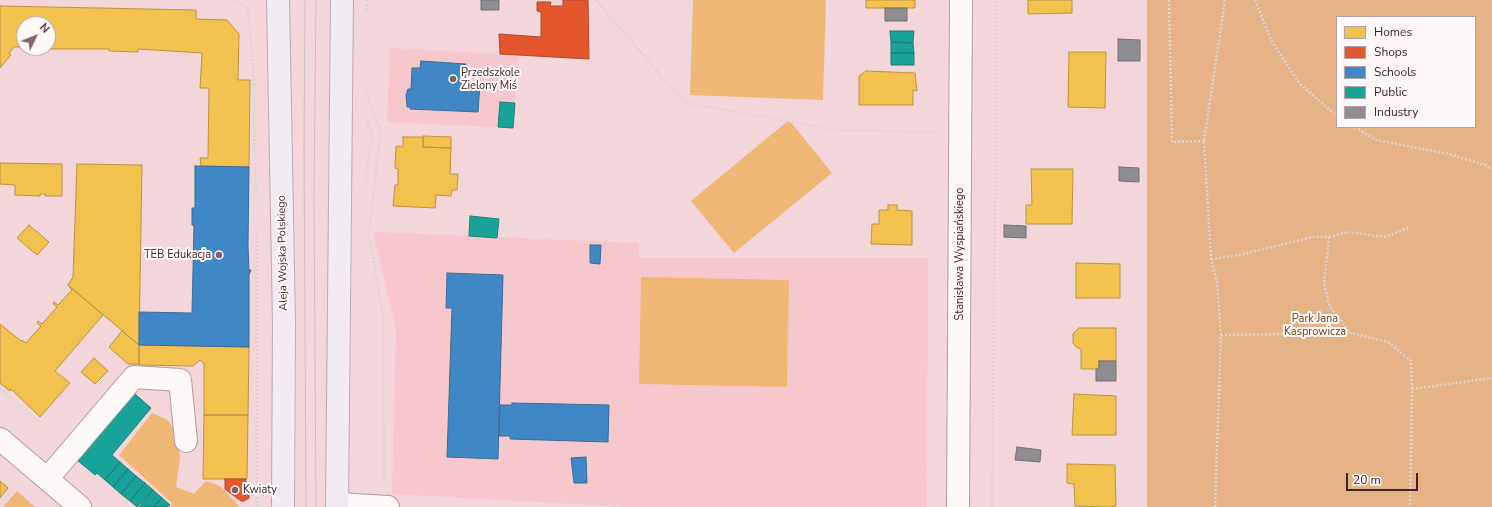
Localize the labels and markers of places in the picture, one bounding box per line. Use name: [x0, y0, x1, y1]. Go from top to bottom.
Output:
place label: Przedszkole Zielony Miś: [461, 66, 520, 92]
marker: Przedszkole Zielony Miś: [448, 74, 458, 84]
place label: TEB Edukacja: [144, 248, 211, 262]
marker: TEB Edukacja: [214, 250, 224, 260]
place label: Kwiaty: [243, 483, 277, 497]
marker: Kwiaty: [230, 485, 240, 495]

